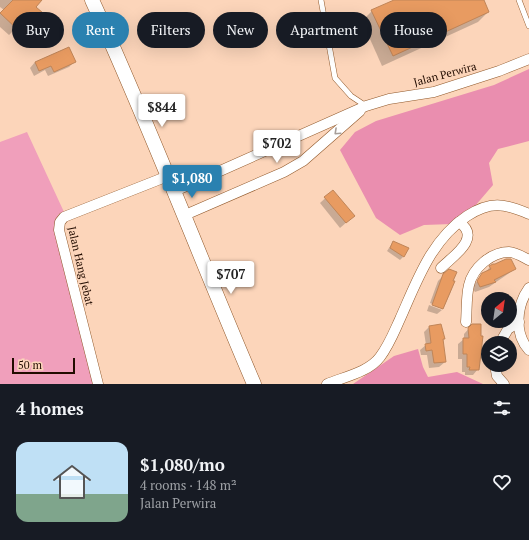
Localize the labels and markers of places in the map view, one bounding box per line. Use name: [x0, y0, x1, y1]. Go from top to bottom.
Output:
pin: $844: [138, 94, 186, 128]
pin: $702: [253, 130, 301, 164]
pin: $1,080: [159, 165, 225, 199]
pin: $707: [207, 261, 255, 295]

